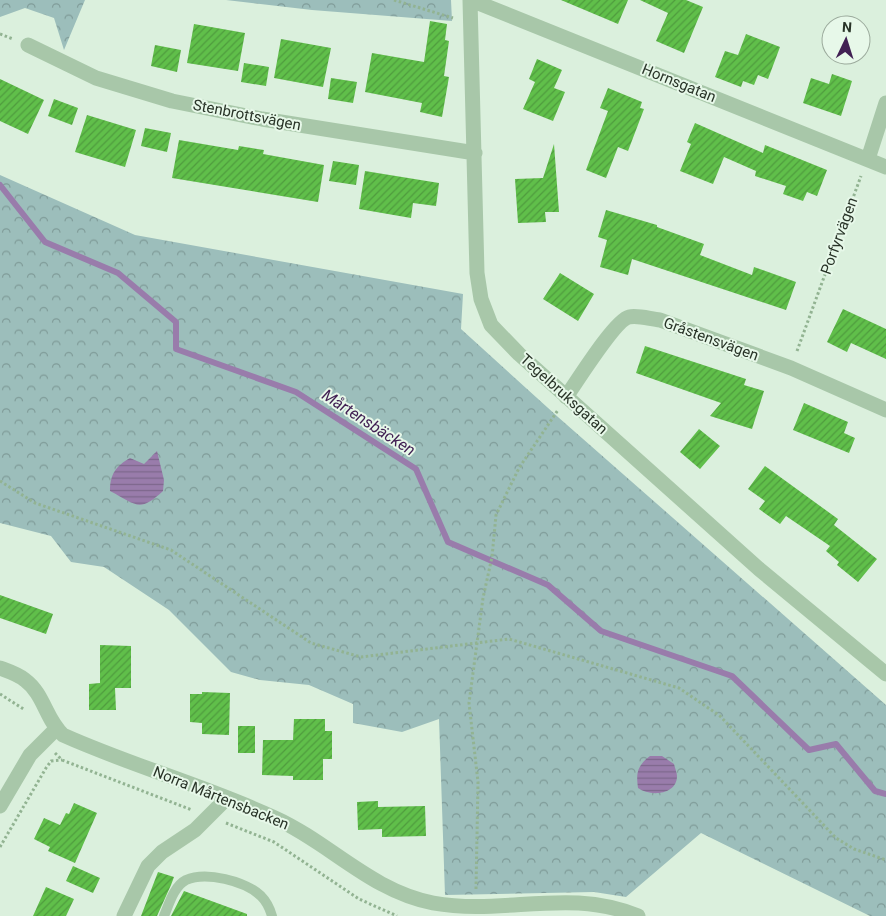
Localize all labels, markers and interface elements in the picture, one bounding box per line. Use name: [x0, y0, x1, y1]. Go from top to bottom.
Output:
north arrow: [821, 15, 871, 65]
text: N: [841, 19, 852, 35]
street label: Hornsgatan: [639, 60, 719, 106]
street label: Stenbrottsvägen: [192, 96, 302, 134]
street label: Porfyrvägen: [817, 195, 861, 277]
street label: Gråstensvägen: [661, 313, 761, 365]
street label: Tegelbruksgatan: [517, 350, 611, 438]
water label: Mårtensbäcken: [319, 385, 419, 460]
street label: Norra Mårtensbacken: [151, 763, 291, 833]

